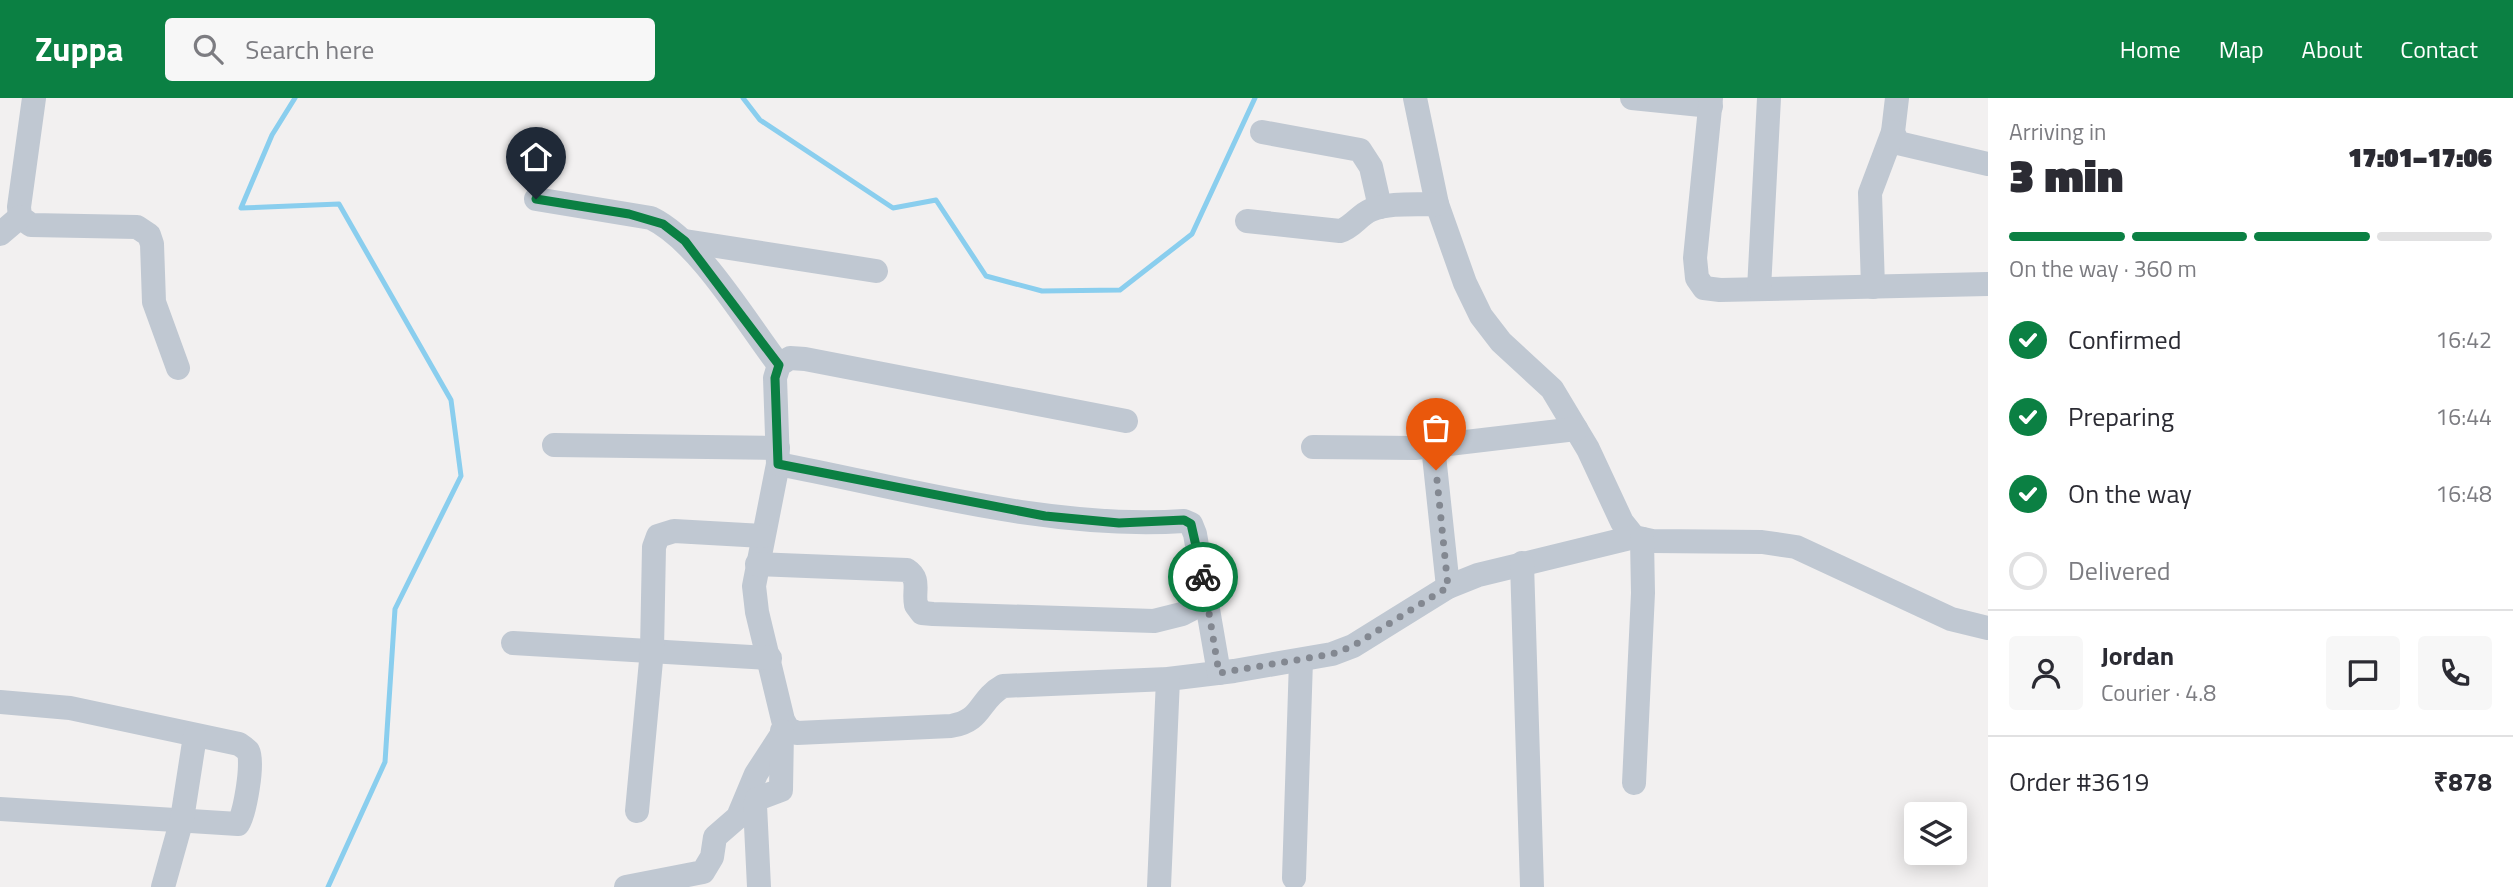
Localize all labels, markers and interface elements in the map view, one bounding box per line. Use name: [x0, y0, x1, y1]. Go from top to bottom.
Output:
search box: [165, 18, 655, 81]
text: Zuppa: [35, 24, 123, 74]
icon: search: [189, 30, 227, 68]
text: Search here: [245, 30, 374, 69]
text: Home: [2120, 31, 2181, 67]
text: Map: [2219, 31, 2264, 67]
text: About: [2302, 31, 2362, 67]
text: Contact: [2400, 31, 2478, 67]
text: Arriving in: [2009, 114, 2106, 149]
pin: [506, 127, 566, 199]
icon: home: [517, 138, 555, 176]
text: 17:01–17:06: [2348, 138, 2492, 177]
text: 3 min: [2009, 140, 2123, 210]
text: On the way · 360 m: [2009, 251, 2197, 286]
text: Confirmed: [2068, 320, 2182, 359]
icon: check: [2009, 321, 2047, 359]
text: 16:42: [2435, 322, 2492, 357]
text: Preparing: [2068, 397, 2174, 436]
pin: [1406, 398, 1466, 470]
icon: check: [2009, 398, 2047, 436]
text: 16:44: [2435, 399, 2492, 434]
icon: bag: [1417, 409, 1455, 447]
text: On the way: [2068, 474, 2192, 513]
icon: check: [2009, 475, 2047, 513]
text: 16:48: [2435, 476, 2492, 511]
courier: [1168, 542, 1238, 612]
text: Delivered: [2068, 551, 2171, 590]
icon: bike: [1184, 558, 1222, 596]
button: person: [2009, 636, 2083, 710]
text: Jordan: [2101, 636, 2174, 675]
button: chat: [2326, 636, 2400, 710]
button: phone: [2418, 636, 2492, 710]
text: Courier · 4.8: [2101, 675, 2216, 710]
text: Order #3619: [2009, 762, 2149, 801]
text: ₹878: [2433, 762, 2492, 801]
map controls: [1904, 802, 1967, 865]
button: layers: [1904, 802, 1967, 865]

